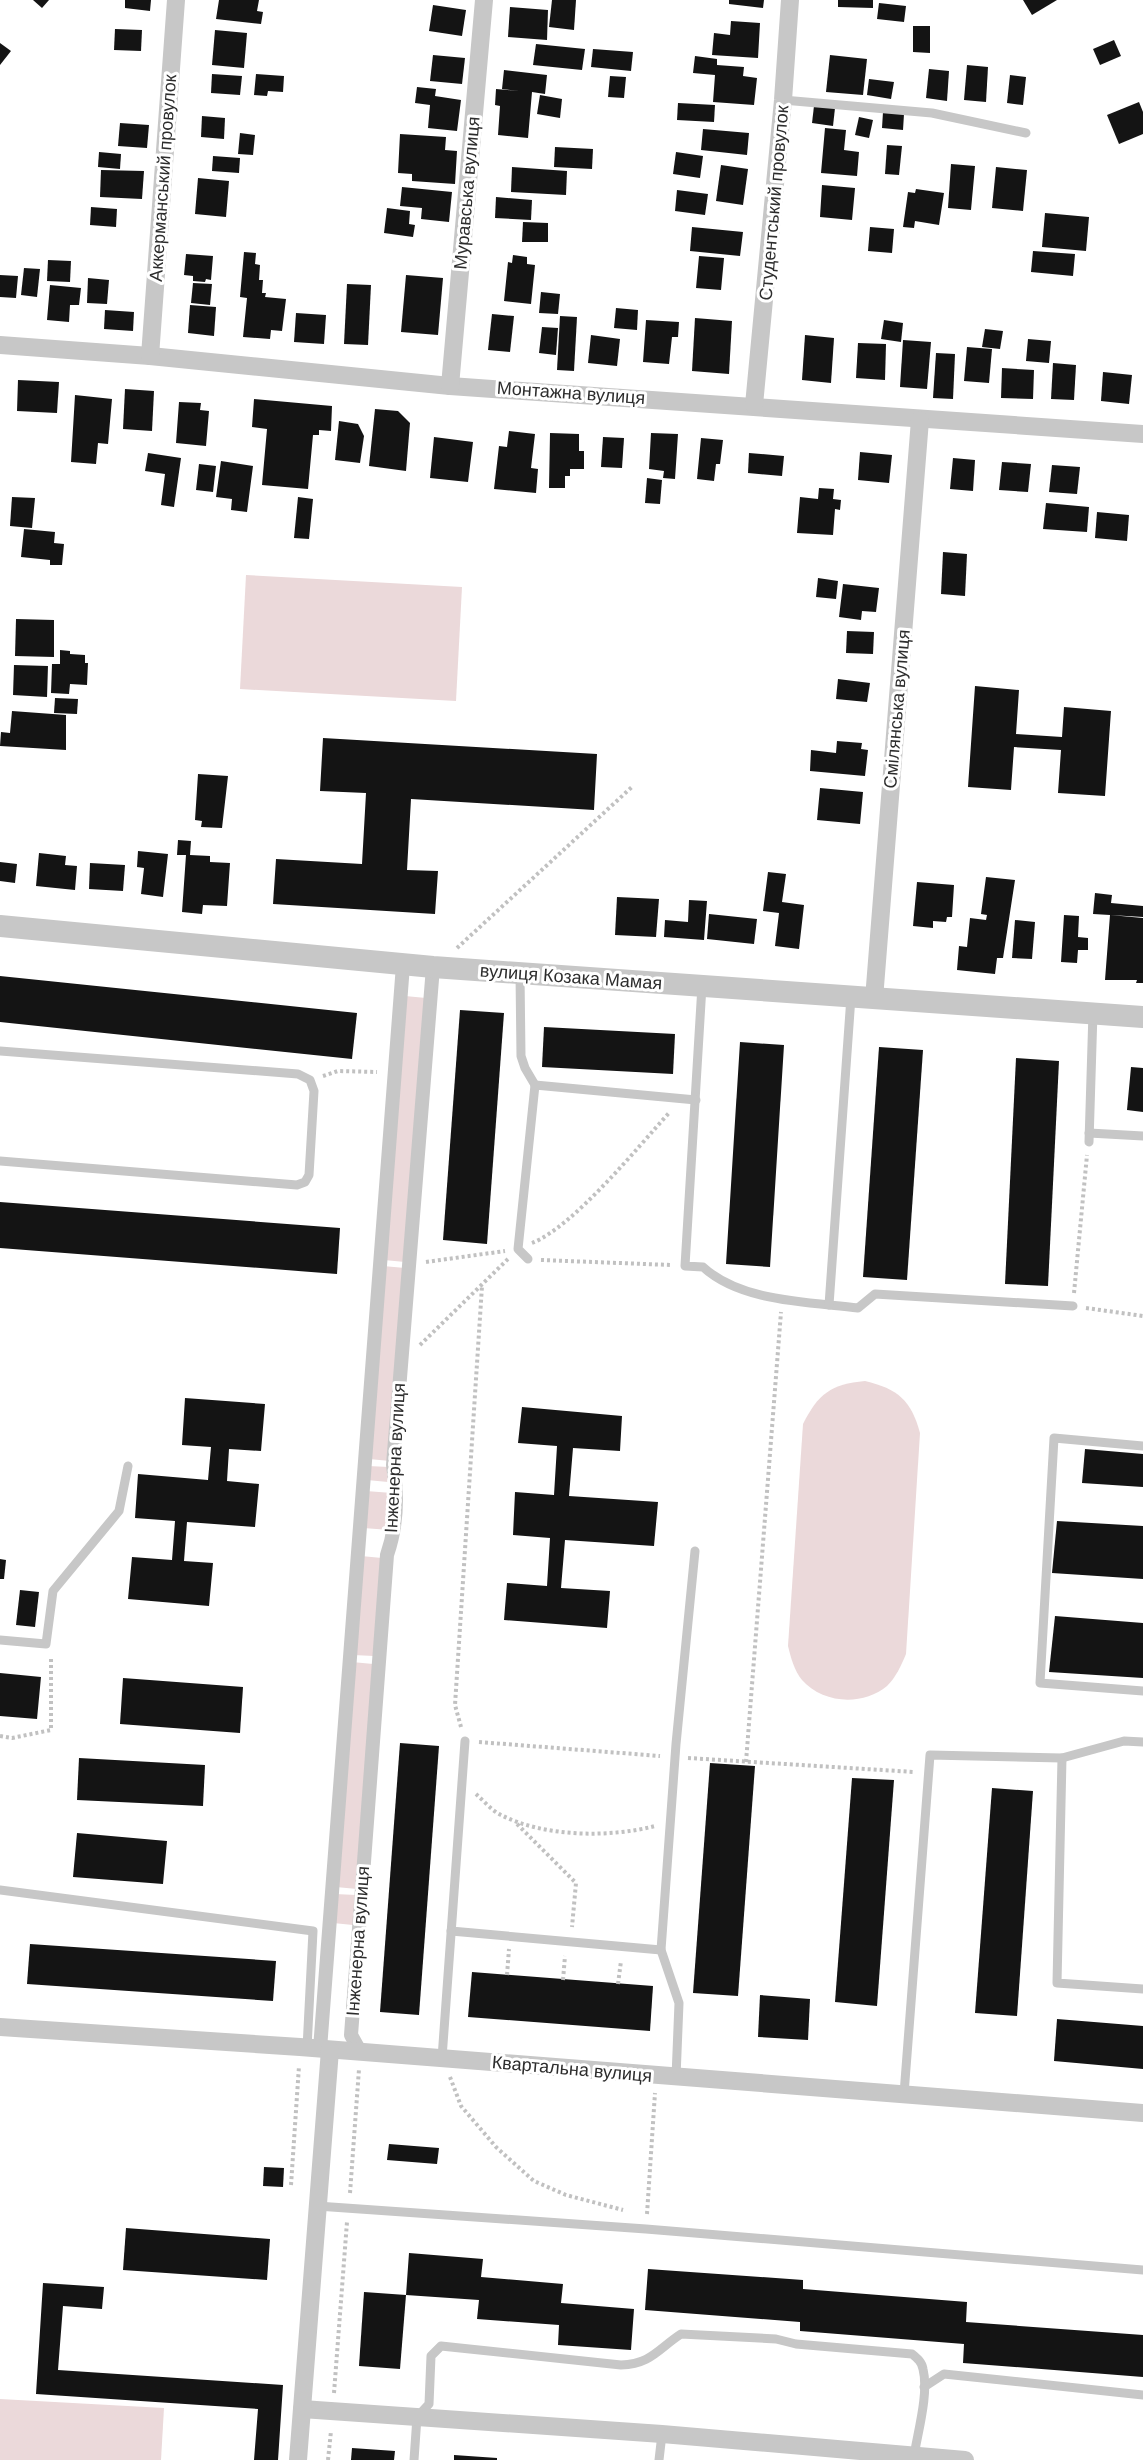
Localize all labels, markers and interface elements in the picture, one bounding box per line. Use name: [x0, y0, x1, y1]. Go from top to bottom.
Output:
street label: Аккерманський провулок: [146, 74, 180, 282]
street label: Студентський провулок: [756, 104, 793, 301]
street label: Муравська вулиця: [450, 116, 484, 270]
street label: Монтажна вулиця: [496, 378, 646, 408]
street label: Смілянська вулиця: [880, 629, 914, 789]
street label: вулиця Козака Мамая: [479, 961, 663, 993]
street label: Інженерна вулиця: [381, 1382, 409, 1534]
street label: Інженерна вулиця: [343, 1865, 373, 2017]
street label: Квартальна вулиця: [491, 2052, 653, 2086]

